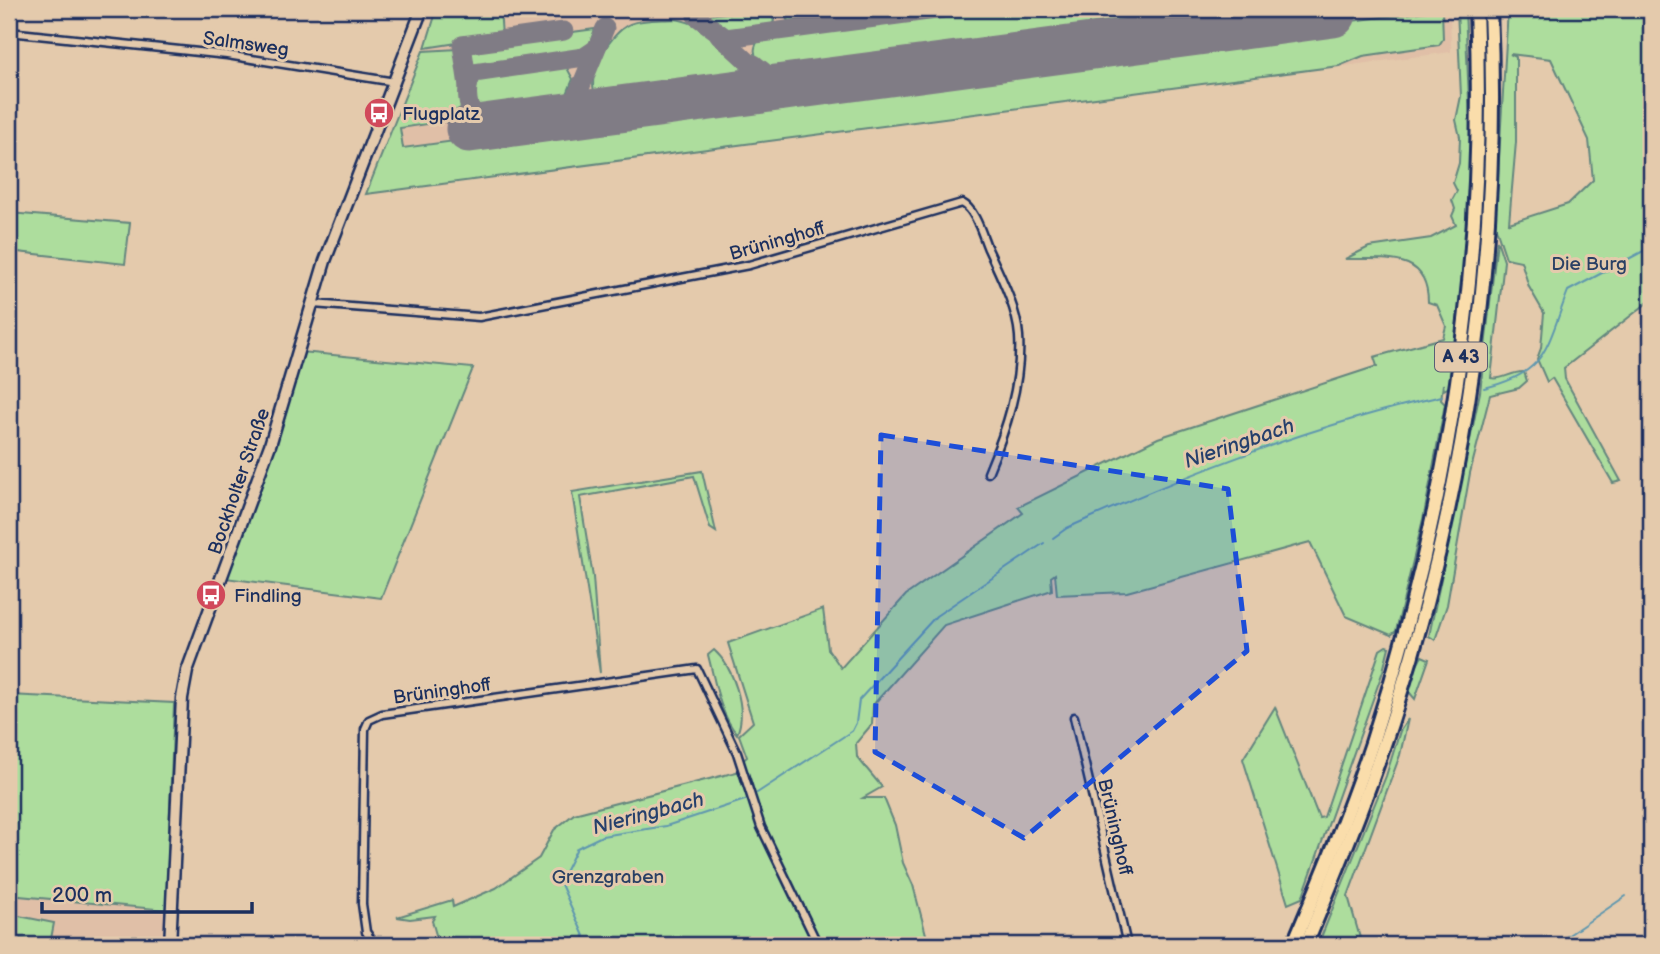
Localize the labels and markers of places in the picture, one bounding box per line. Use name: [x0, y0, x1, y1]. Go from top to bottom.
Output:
bus stop icon: Flugplatz: [362, 96, 396, 130]
place label: Flugplatz: [402, 103, 481, 126]
bus stop icon: Findling: [194, 578, 228, 612]
place label: Findling: [234, 585, 302, 608]

